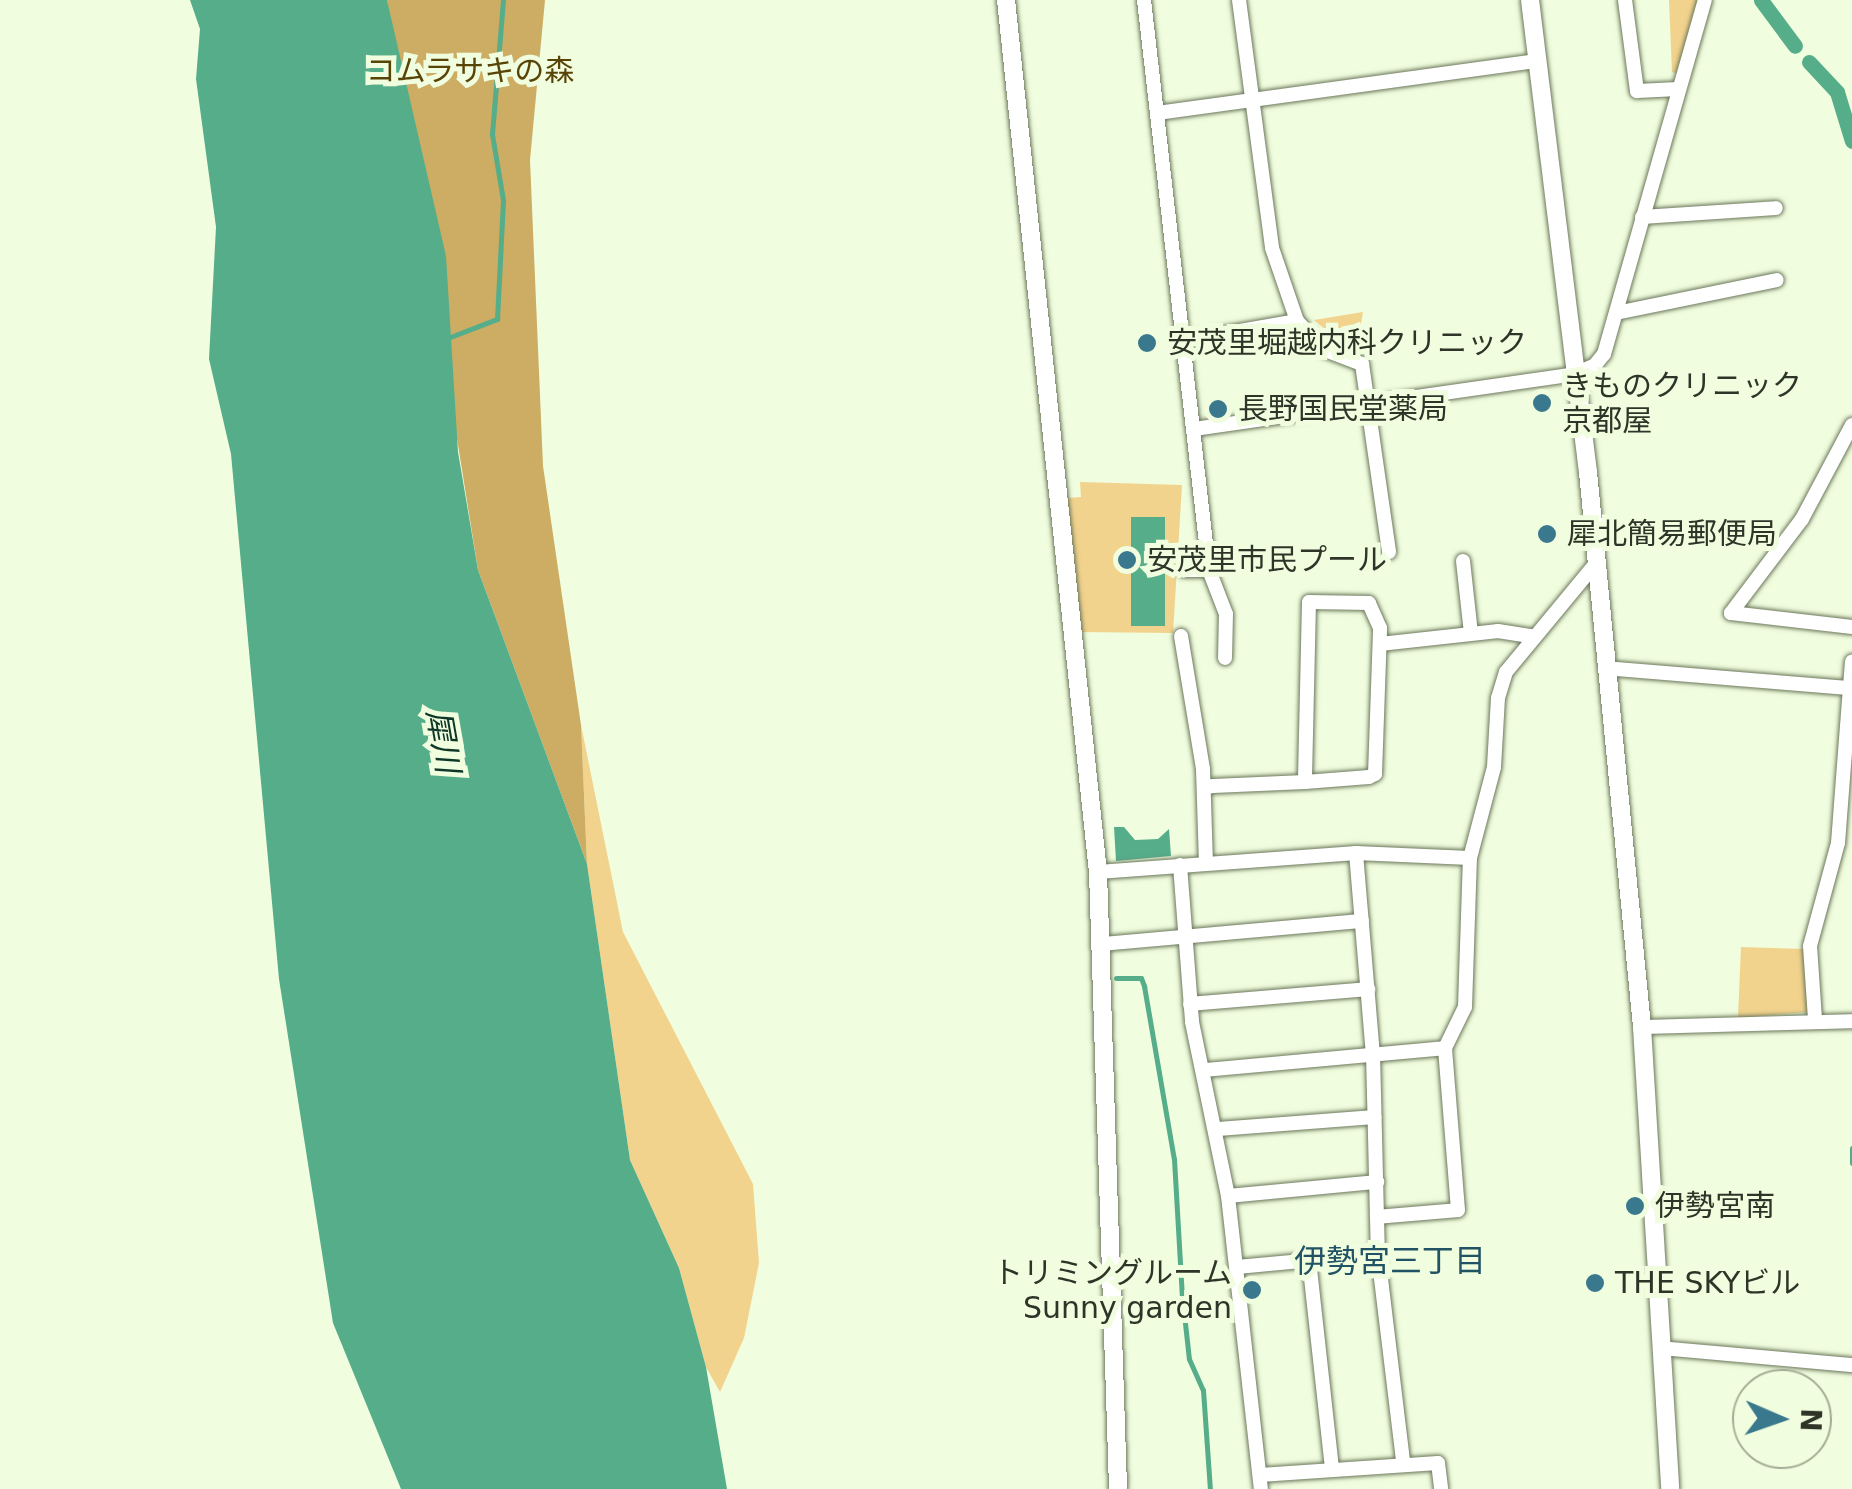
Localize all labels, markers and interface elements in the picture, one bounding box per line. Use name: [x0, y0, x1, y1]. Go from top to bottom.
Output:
park label: コムラサキの森: [365, 53, 575, 89]
place label: 安茂里堀越内科クリニック: [1167, 325, 1527, 361]
marker: 安茂里堀越内科クリニック: [1136, 332, 1158, 354]
place label: きものクリニック 京都屋: [1562, 368, 1802, 438]
place label: 長野国民堂薬局: [1238, 391, 1448, 427]
marker: きものクリニック 京都屋: [1531, 392, 1553, 414]
marker: 長野国民堂薬局: [1207, 398, 1229, 420]
place label: 犀北簡易郵便局: [1567, 516, 1777, 552]
marker: 犀北簡易郵便局: [1536, 523, 1558, 545]
place label: 安茂里市民プール: [1147, 542, 1387, 578]
marker: 安茂里市民プール: [1116, 549, 1138, 571]
water label: 犀川: [419, 706, 467, 776]
place label: 伊勢宮南: [1655, 1188, 1775, 1224]
marker: 伊勢宮南: [1624, 1195, 1646, 1217]
district label: 伊勢宮三丁目: [1294, 1242, 1486, 1280]
place label: トリミングルーム Sunny garden: [992, 1255, 1232, 1326]
place label: THE SKYビル: [1615, 1265, 1800, 1301]
marker: THE SKYビル: [1584, 1272, 1606, 1294]
marker: トリミングルーム Sunny garden: [1241, 1279, 1263, 1301]
north arrow: [1732, 1369, 1832, 1469]
text: N: [1794, 1408, 1827, 1432]

